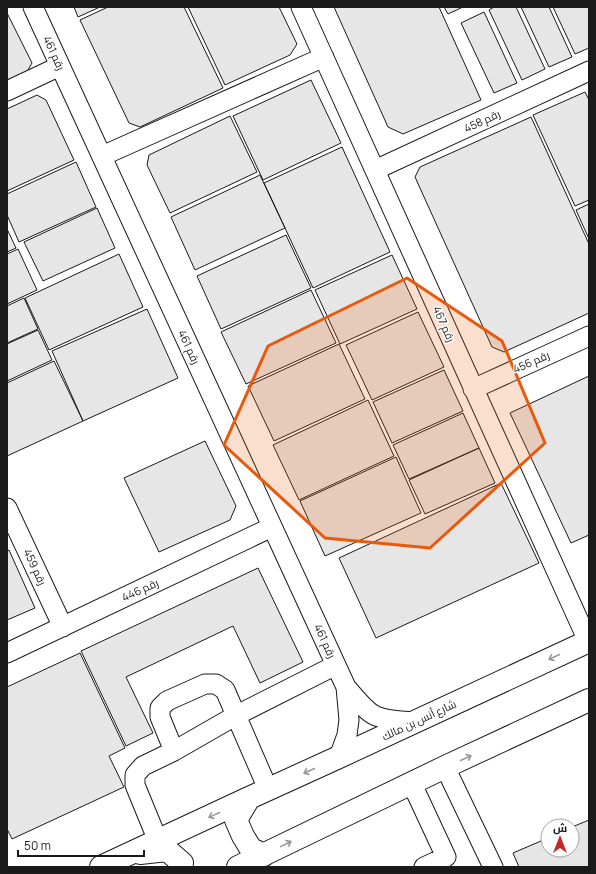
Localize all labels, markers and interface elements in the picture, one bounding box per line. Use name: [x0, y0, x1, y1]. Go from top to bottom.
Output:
street label: رقم 461: [39, 33, 69, 73]
street label: رقم 458: [461, 106, 503, 136]
street label: رقم 467: [429, 303, 459, 345]
street label: رقم 461: [174, 327, 204, 367]
street label: رقم 456: [510, 347, 552, 377]
street label: رقم 459: [20, 546, 50, 588]
street label: رقم 446: [119, 574, 161, 605]
street label: رقم 461: [310, 621, 340, 661]
one-way arrow: [548, 654, 560, 661]
street label: شارع أنس بن مالك: [379, 696, 459, 744]
one-way arrow: [460, 753, 472, 761]
one-way arrow: [303, 768, 315, 775]
one-way arrow: [208, 812, 220, 819]
north arrow: [540, 818, 580, 858]
text: ش: [553, 820, 567, 835]
scale bar: [18, 832, 144, 858]
text: 50 m: [24, 837, 51, 854]
one-way arrow: [279, 840, 291, 847]

